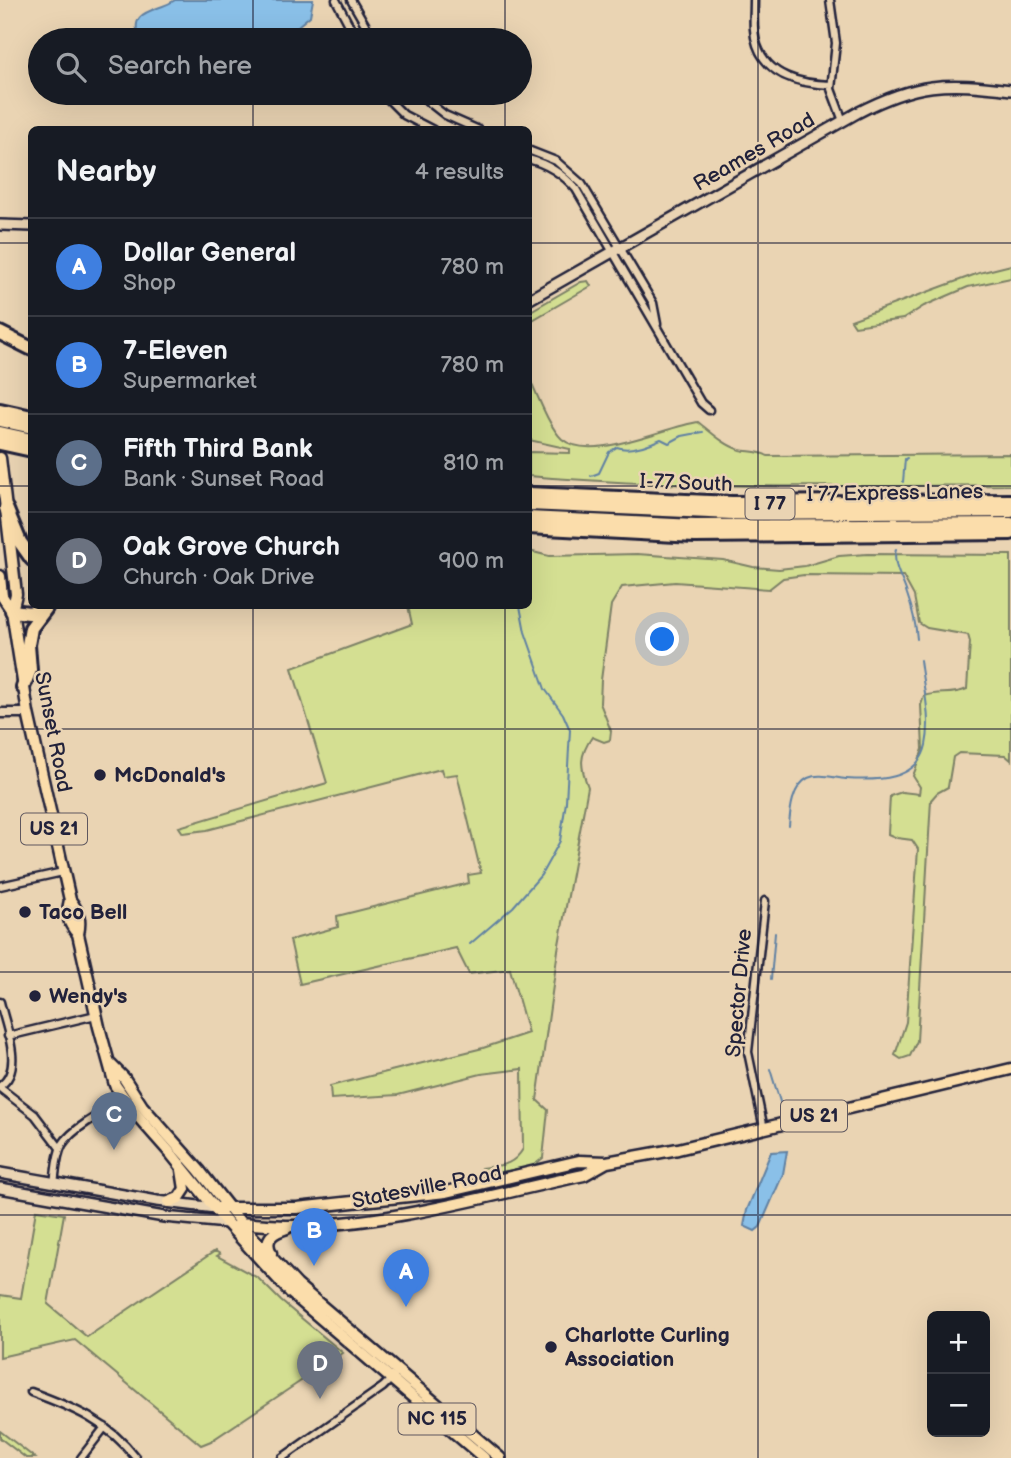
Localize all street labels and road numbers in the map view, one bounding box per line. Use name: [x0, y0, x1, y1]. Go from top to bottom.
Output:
street label: Reames Road: [689, 107, 819, 197]
street label: I-77 South: [639, 469, 733, 497]
street label: I 77 Express Lanes: [806, 479, 984, 507]
road number: I 77: [746, 489, 794, 520]
street label: Sunset Road: [29, 670, 77, 794]
road number: US 21: [21, 814, 87, 844]
street label: Spector Drive: [721, 928, 757, 1058]
road number: US 21: [781, 1100, 847, 1132]
street label: Statesville Road: [350, 1160, 504, 1214]
road number: NC 115: [398, 1404, 476, 1434]

